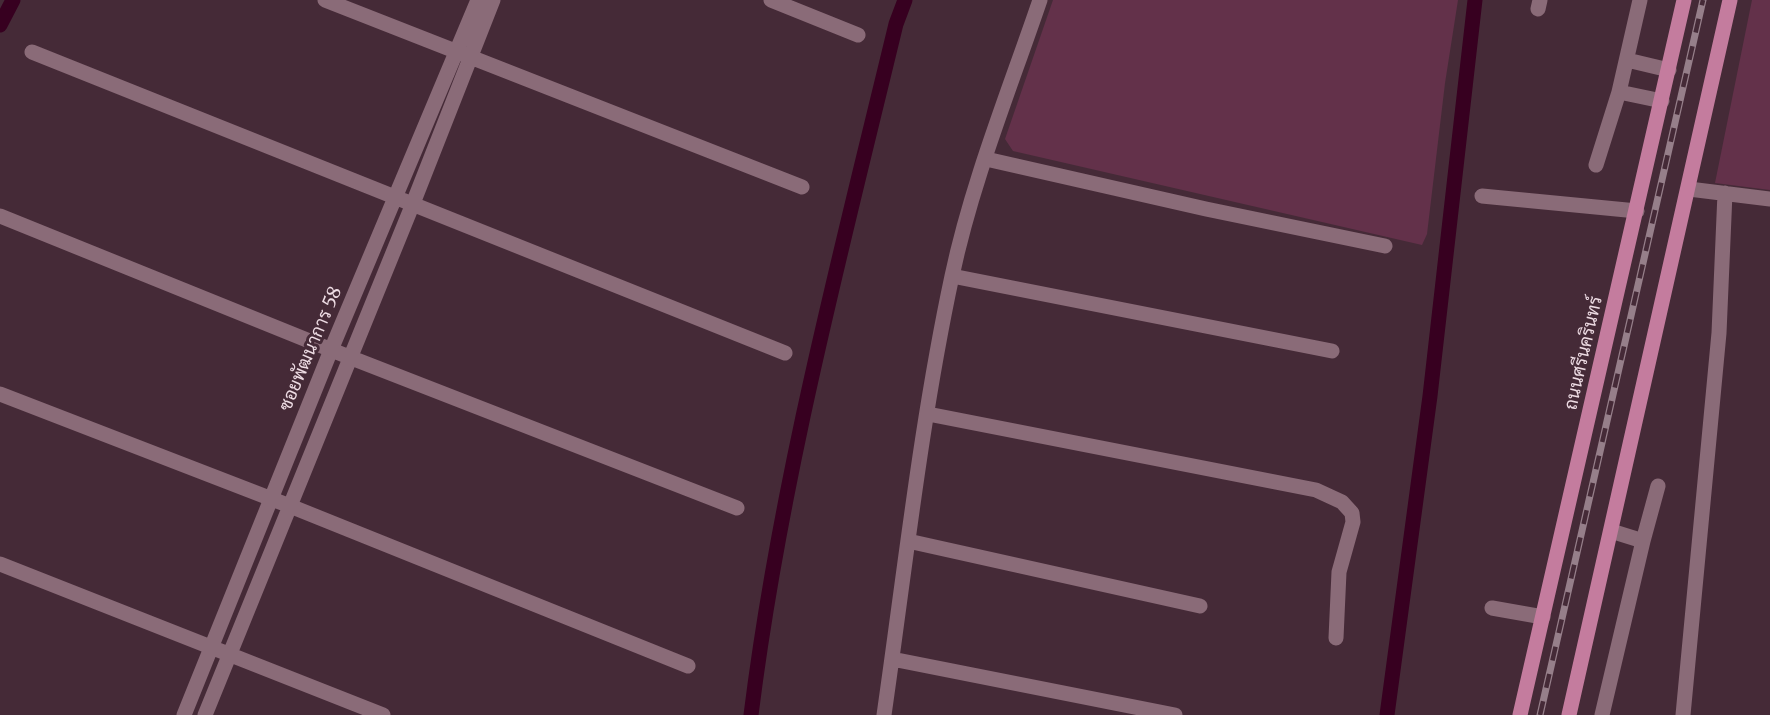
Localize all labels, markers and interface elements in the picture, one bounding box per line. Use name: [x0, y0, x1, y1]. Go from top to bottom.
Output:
street label: ซอยพัฒนาการ 58: [275, 284, 347, 414]
street label: ถนนศรีนครินทร์: [1560, 294, 1608, 412]

